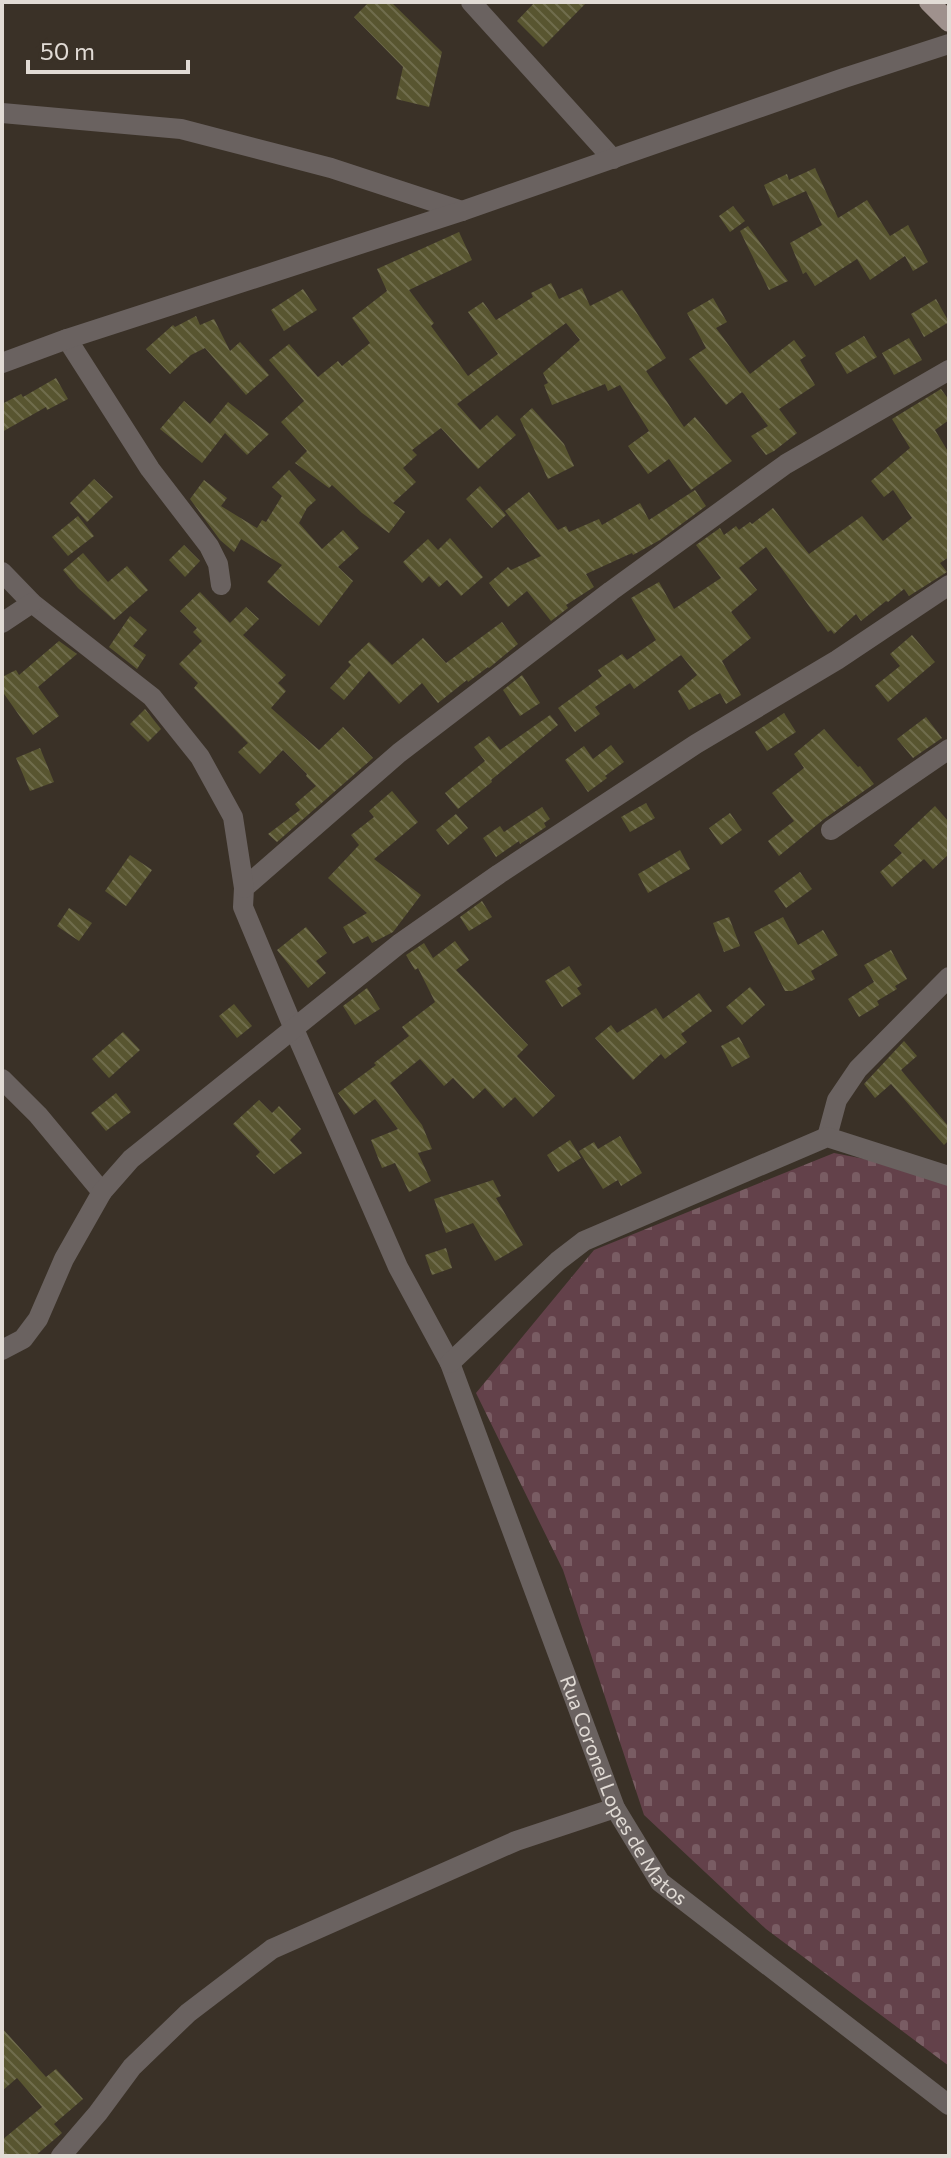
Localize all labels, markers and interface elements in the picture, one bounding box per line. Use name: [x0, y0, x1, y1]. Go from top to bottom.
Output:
scale bar: [28, 24, 188, 74]
text: 50 m: [40, 36, 95, 65]
street label: Rua Coronel Lopes de Matos: [556, 1672, 692, 1910]

